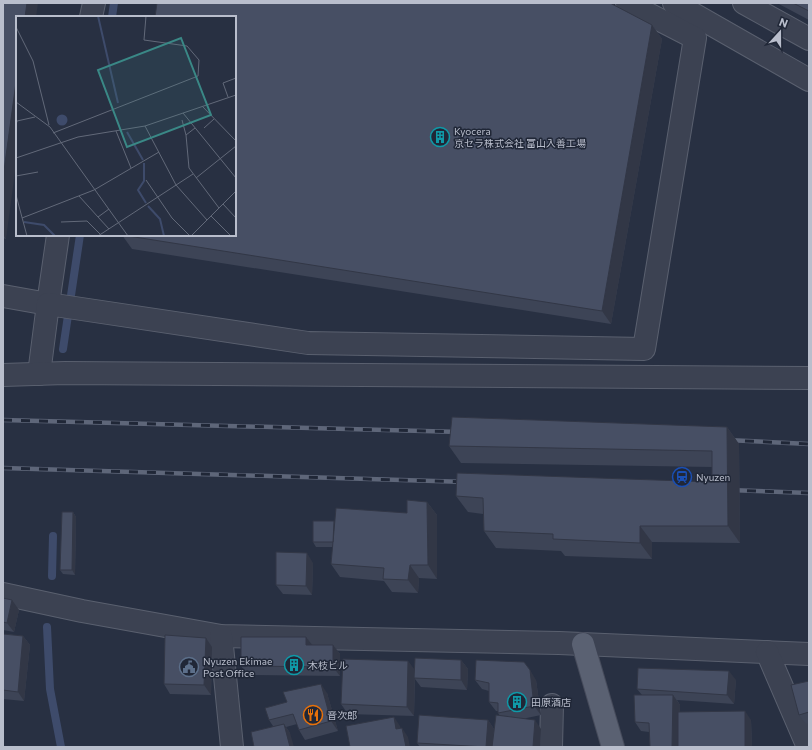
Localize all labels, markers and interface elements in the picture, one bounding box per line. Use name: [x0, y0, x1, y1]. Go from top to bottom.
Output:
north arrow: [760, 12, 800, 52]
text: N: [778, 15, 790, 30]
inset map: [16, 16, 236, 236]
place label: Kyocera 京セラ株式会社 富山入善工場: [454, 125, 586, 149]
building icon: Kyocera 京セラ株式会社 富山入善工場: [429, 126, 451, 148]
station icon: Nyuzen: [671, 466, 693, 488]
place label: Nyuzen: [696, 471, 730, 483]
building icon: 木枝ビル: [283, 654, 305, 676]
place label: Nyuzen Ekimae Post Office: [203, 655, 272, 679]
public building icon: Nyuzen Ekimae Post Office: [178, 656, 200, 678]
place label: 木枝ビル: [308, 659, 348, 671]
building icon: 田原酒店: [506, 691, 528, 713]
place label: 田原酒店: [531, 696, 571, 708]
restaurant icon: 音次郎: [302, 704, 324, 726]
place label: 音次郎: [327, 709, 357, 721]

